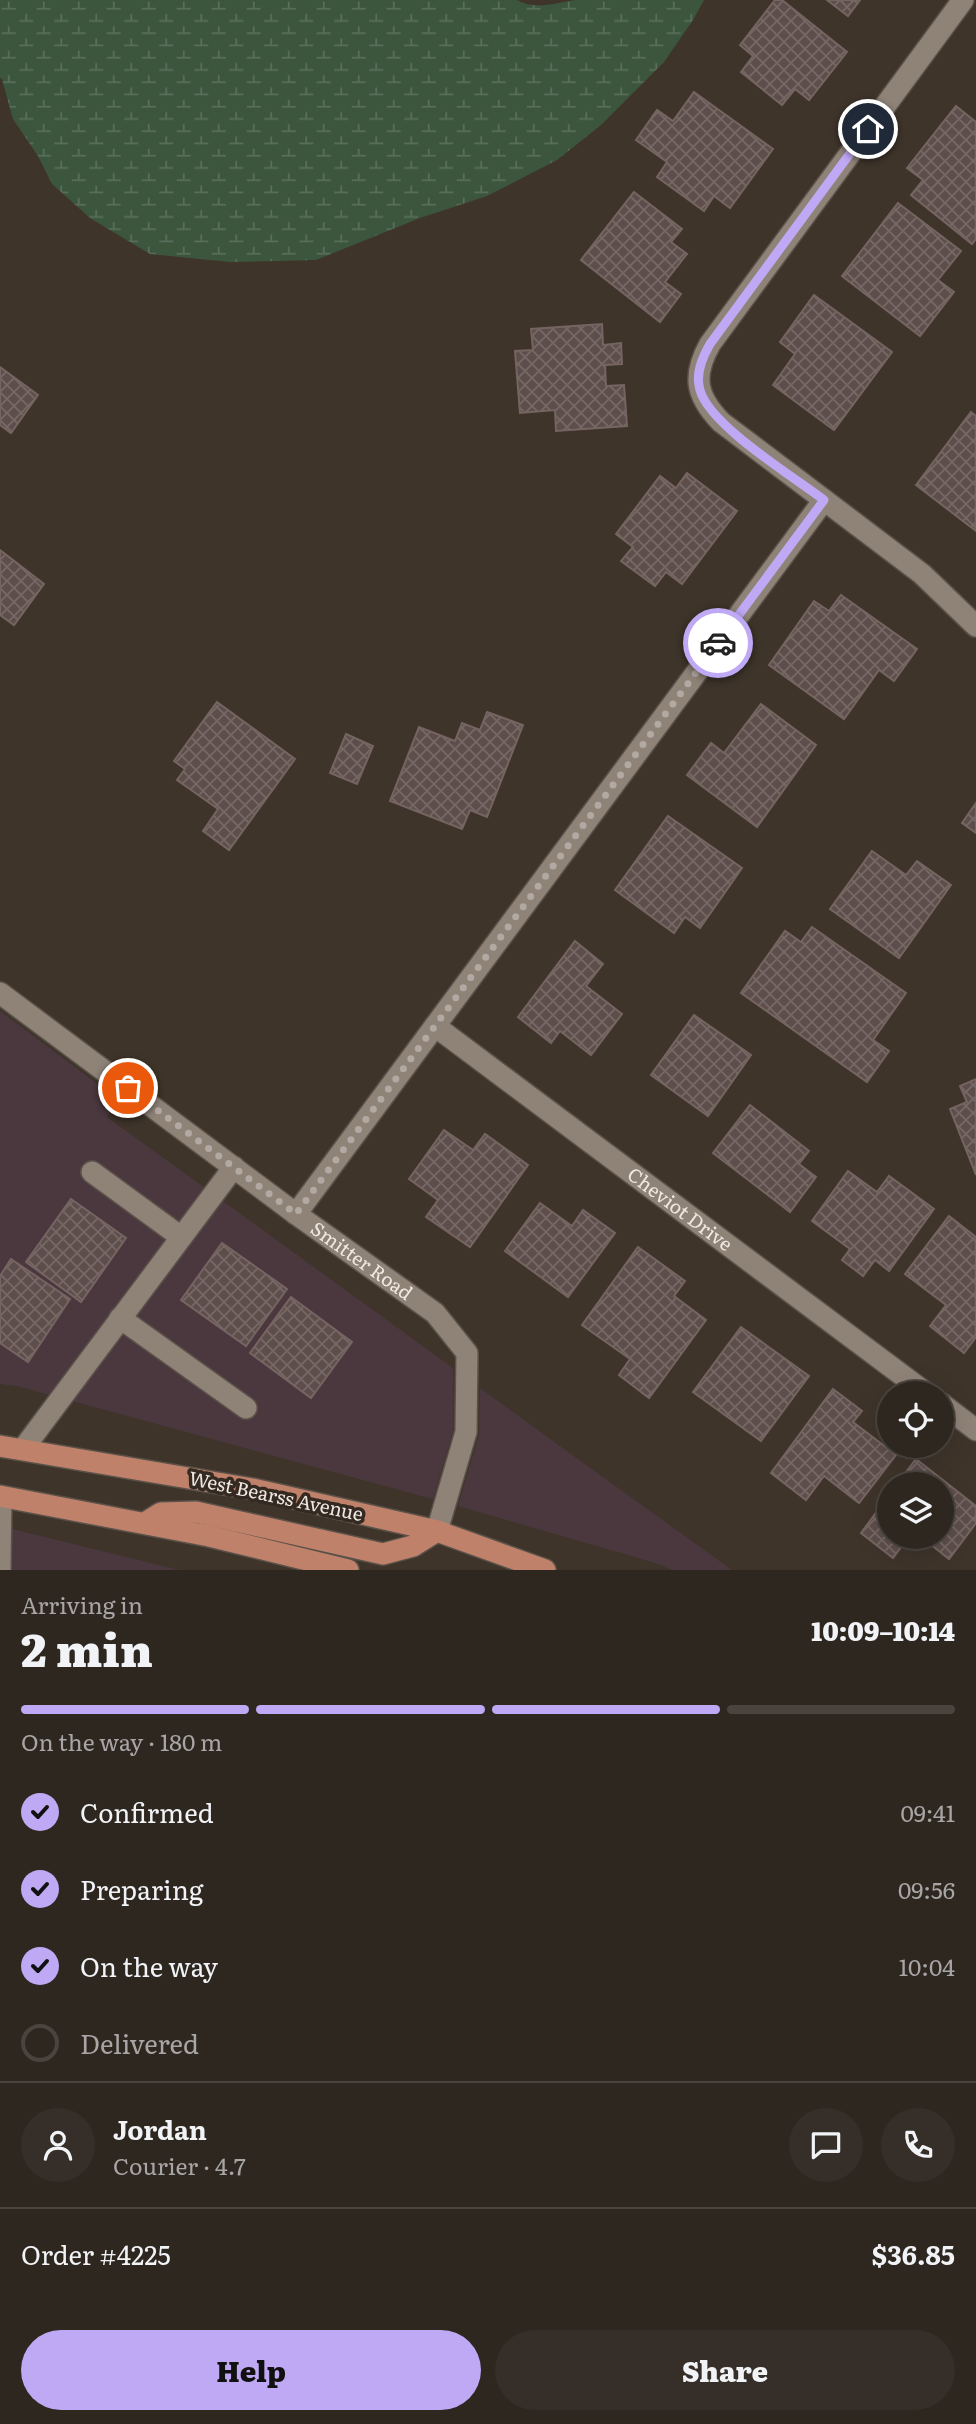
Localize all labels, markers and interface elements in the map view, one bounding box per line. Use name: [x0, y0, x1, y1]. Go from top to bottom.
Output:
pin: [838, 99, 898, 159]
icon: home: [849, 110, 887, 148]
courier: [683, 608, 753, 678]
icon: car: [699, 624, 737, 662]
pin: [98, 1058, 158, 1118]
icon: bag: [109, 1069, 147, 1107]
street label: Cheviot Drive: [622, 1160, 739, 1257]
street label: Smitter Road: [305, 1214, 419, 1306]
map controls: [877, 1381, 954, 1549]
button: locate: [877, 1381, 954, 1458]
street label: West Bearss Avenue: [186, 1463, 366, 1527]
button: layers: [877, 1472, 954, 1549]
text: Arriving in: [21, 1587, 143, 1621]
text: 10:09–10:14: [811, 1610, 955, 1649]
text: 2 min: [21, 1613, 153, 1681]
text: On the way · 180 m: [21, 1724, 222, 1758]
text: Confirmed: [80, 1792, 214, 1831]
icon: check: [21, 1793, 59, 1831]
text: 09:41: [900, 1795, 955, 1829]
text: Preparing: [80, 1869, 203, 1908]
icon: check: [21, 1870, 59, 1908]
text: 09:56: [898, 1872, 955, 1906]
text: On the way: [80, 1946, 218, 1985]
icon: check: [21, 1947, 59, 1985]
text: 10:04: [899, 1949, 955, 1983]
text: Delivered: [80, 2023, 199, 2062]
button: person: [21, 2108, 95, 2182]
button: chat: [789, 2108, 863, 2182]
button: phone: [881, 2108, 955, 2182]
text: Jordan: [113, 2109, 207, 2148]
text: Courier · 4.7: [113, 2148, 246, 2182]
text: Order #4225: [21, 2234, 171, 2273]
text: $36.85: [872, 2234, 955, 2273]
button: Help: [21, 2330, 481, 2410]
button: Share: [495, 2330, 955, 2410]

